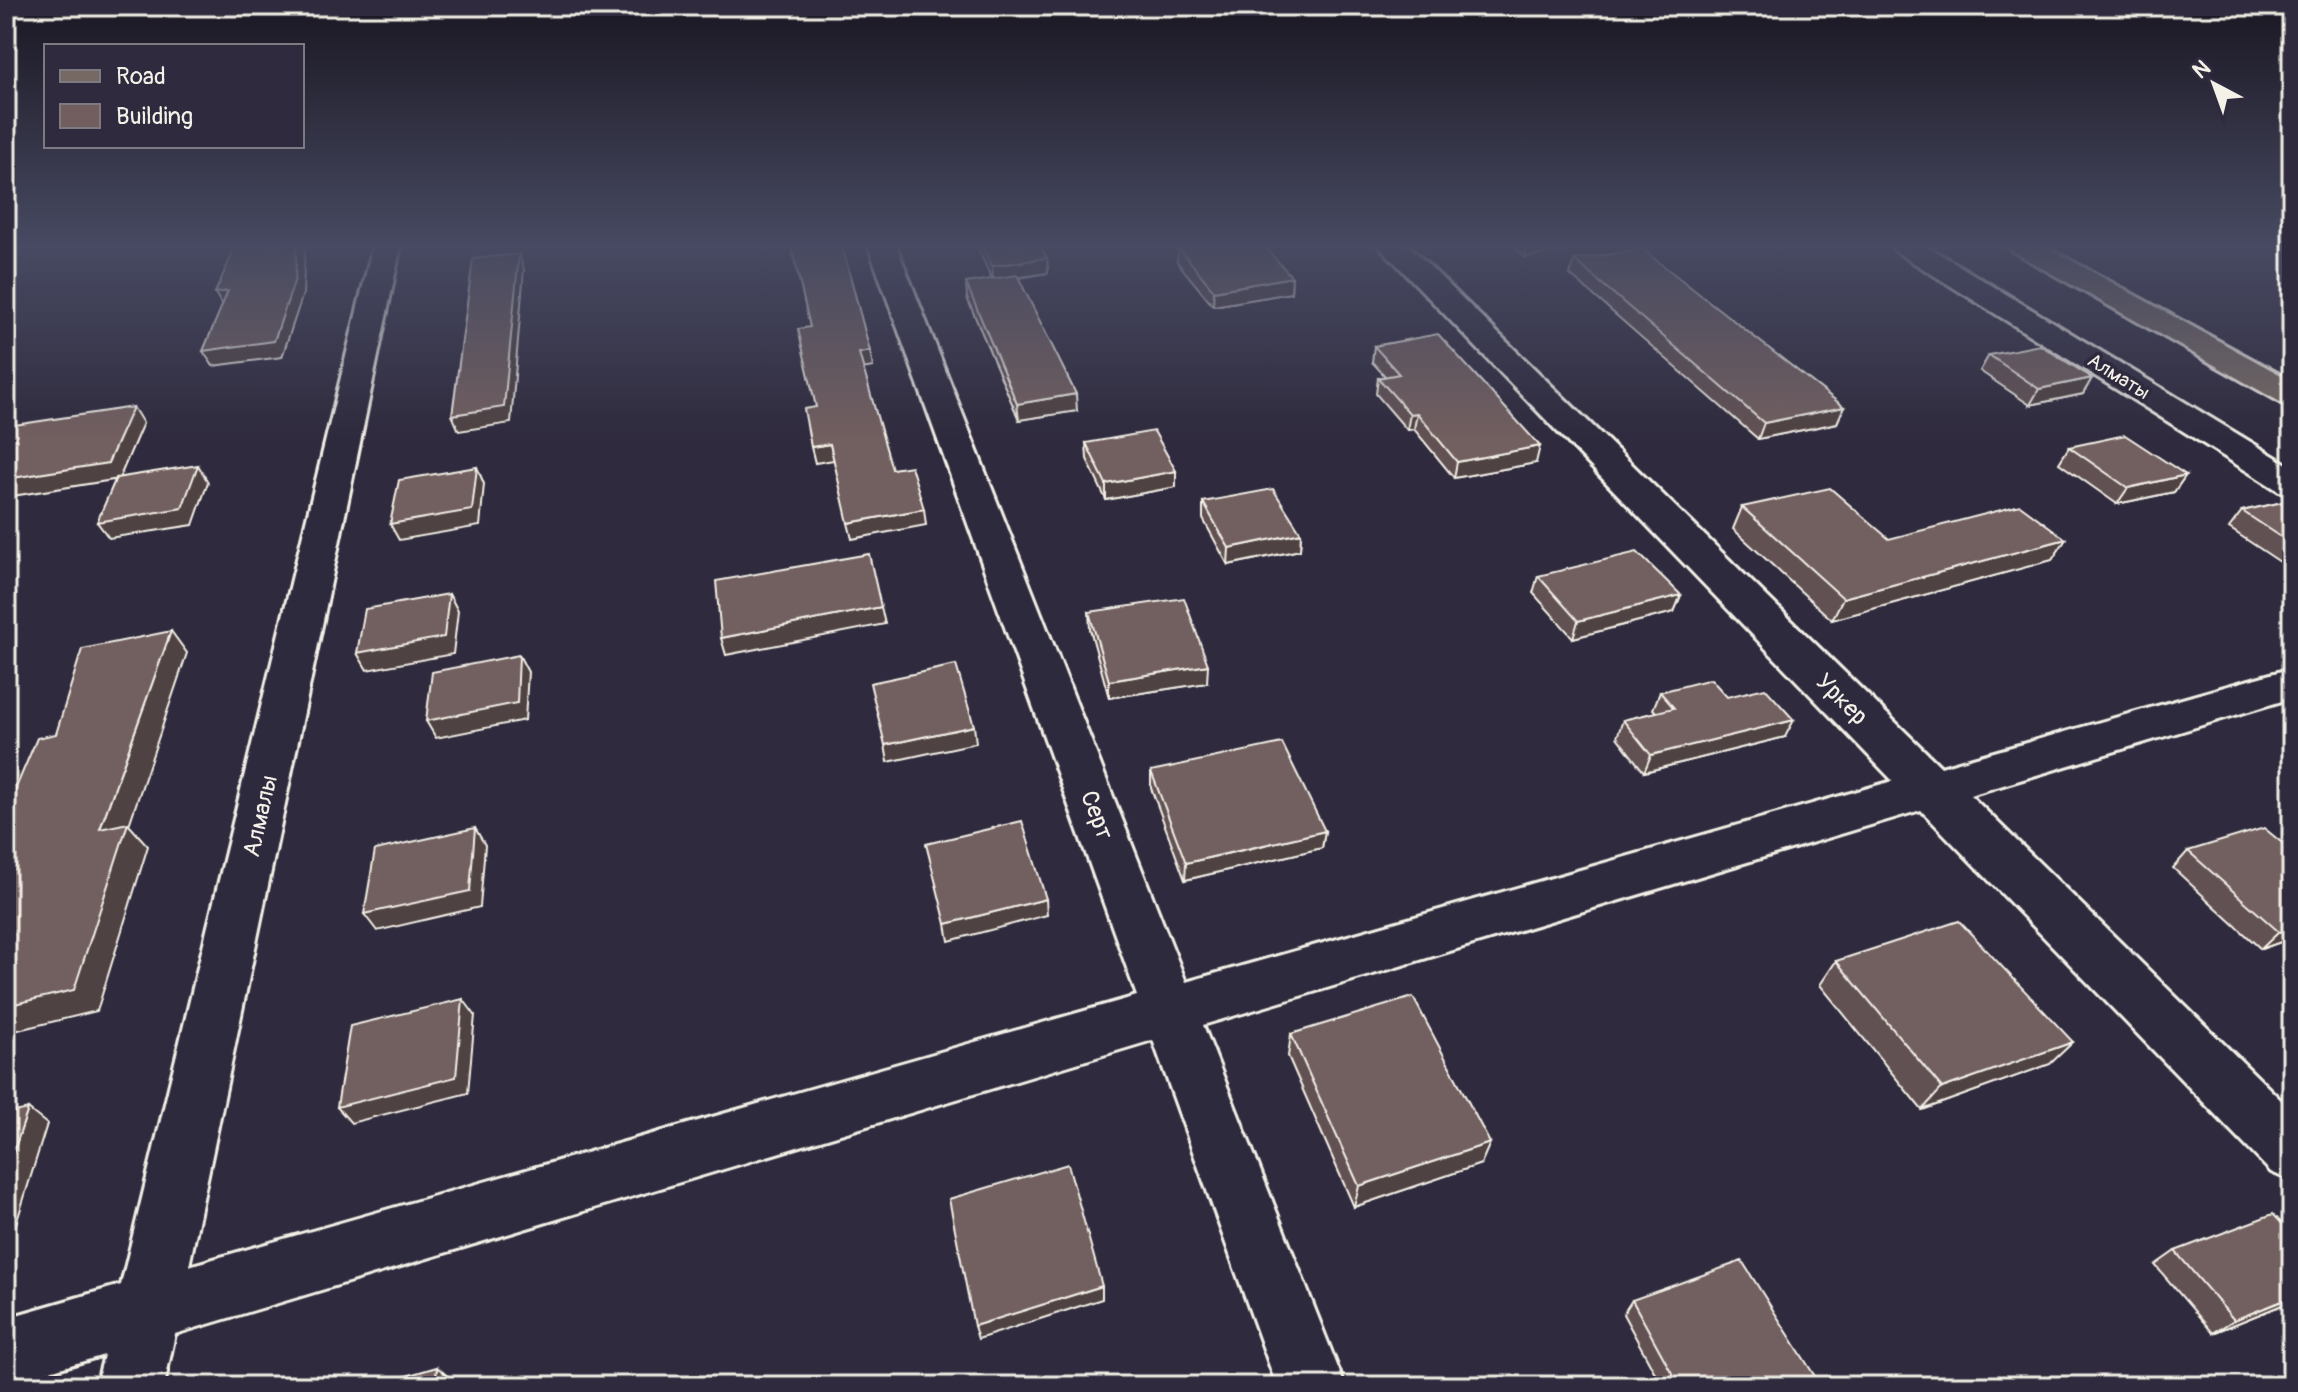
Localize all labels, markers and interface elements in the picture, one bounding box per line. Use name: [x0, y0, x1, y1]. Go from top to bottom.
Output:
legend: [44, 44, 304, 148]
north arrow: [2174, 44, 2254, 124]
text: N: [2187, 54, 2216, 85]
text: Road: [116, 62, 166, 91]
text: Building: [116, 102, 193, 131]
street label: Алматы: [2083, 348, 2155, 405]
street label: Уркер: [1810, 667, 1874, 731]
street label: Алмалы: [237, 772, 284, 860]
street label: Серт: [1074, 787, 1119, 844]

